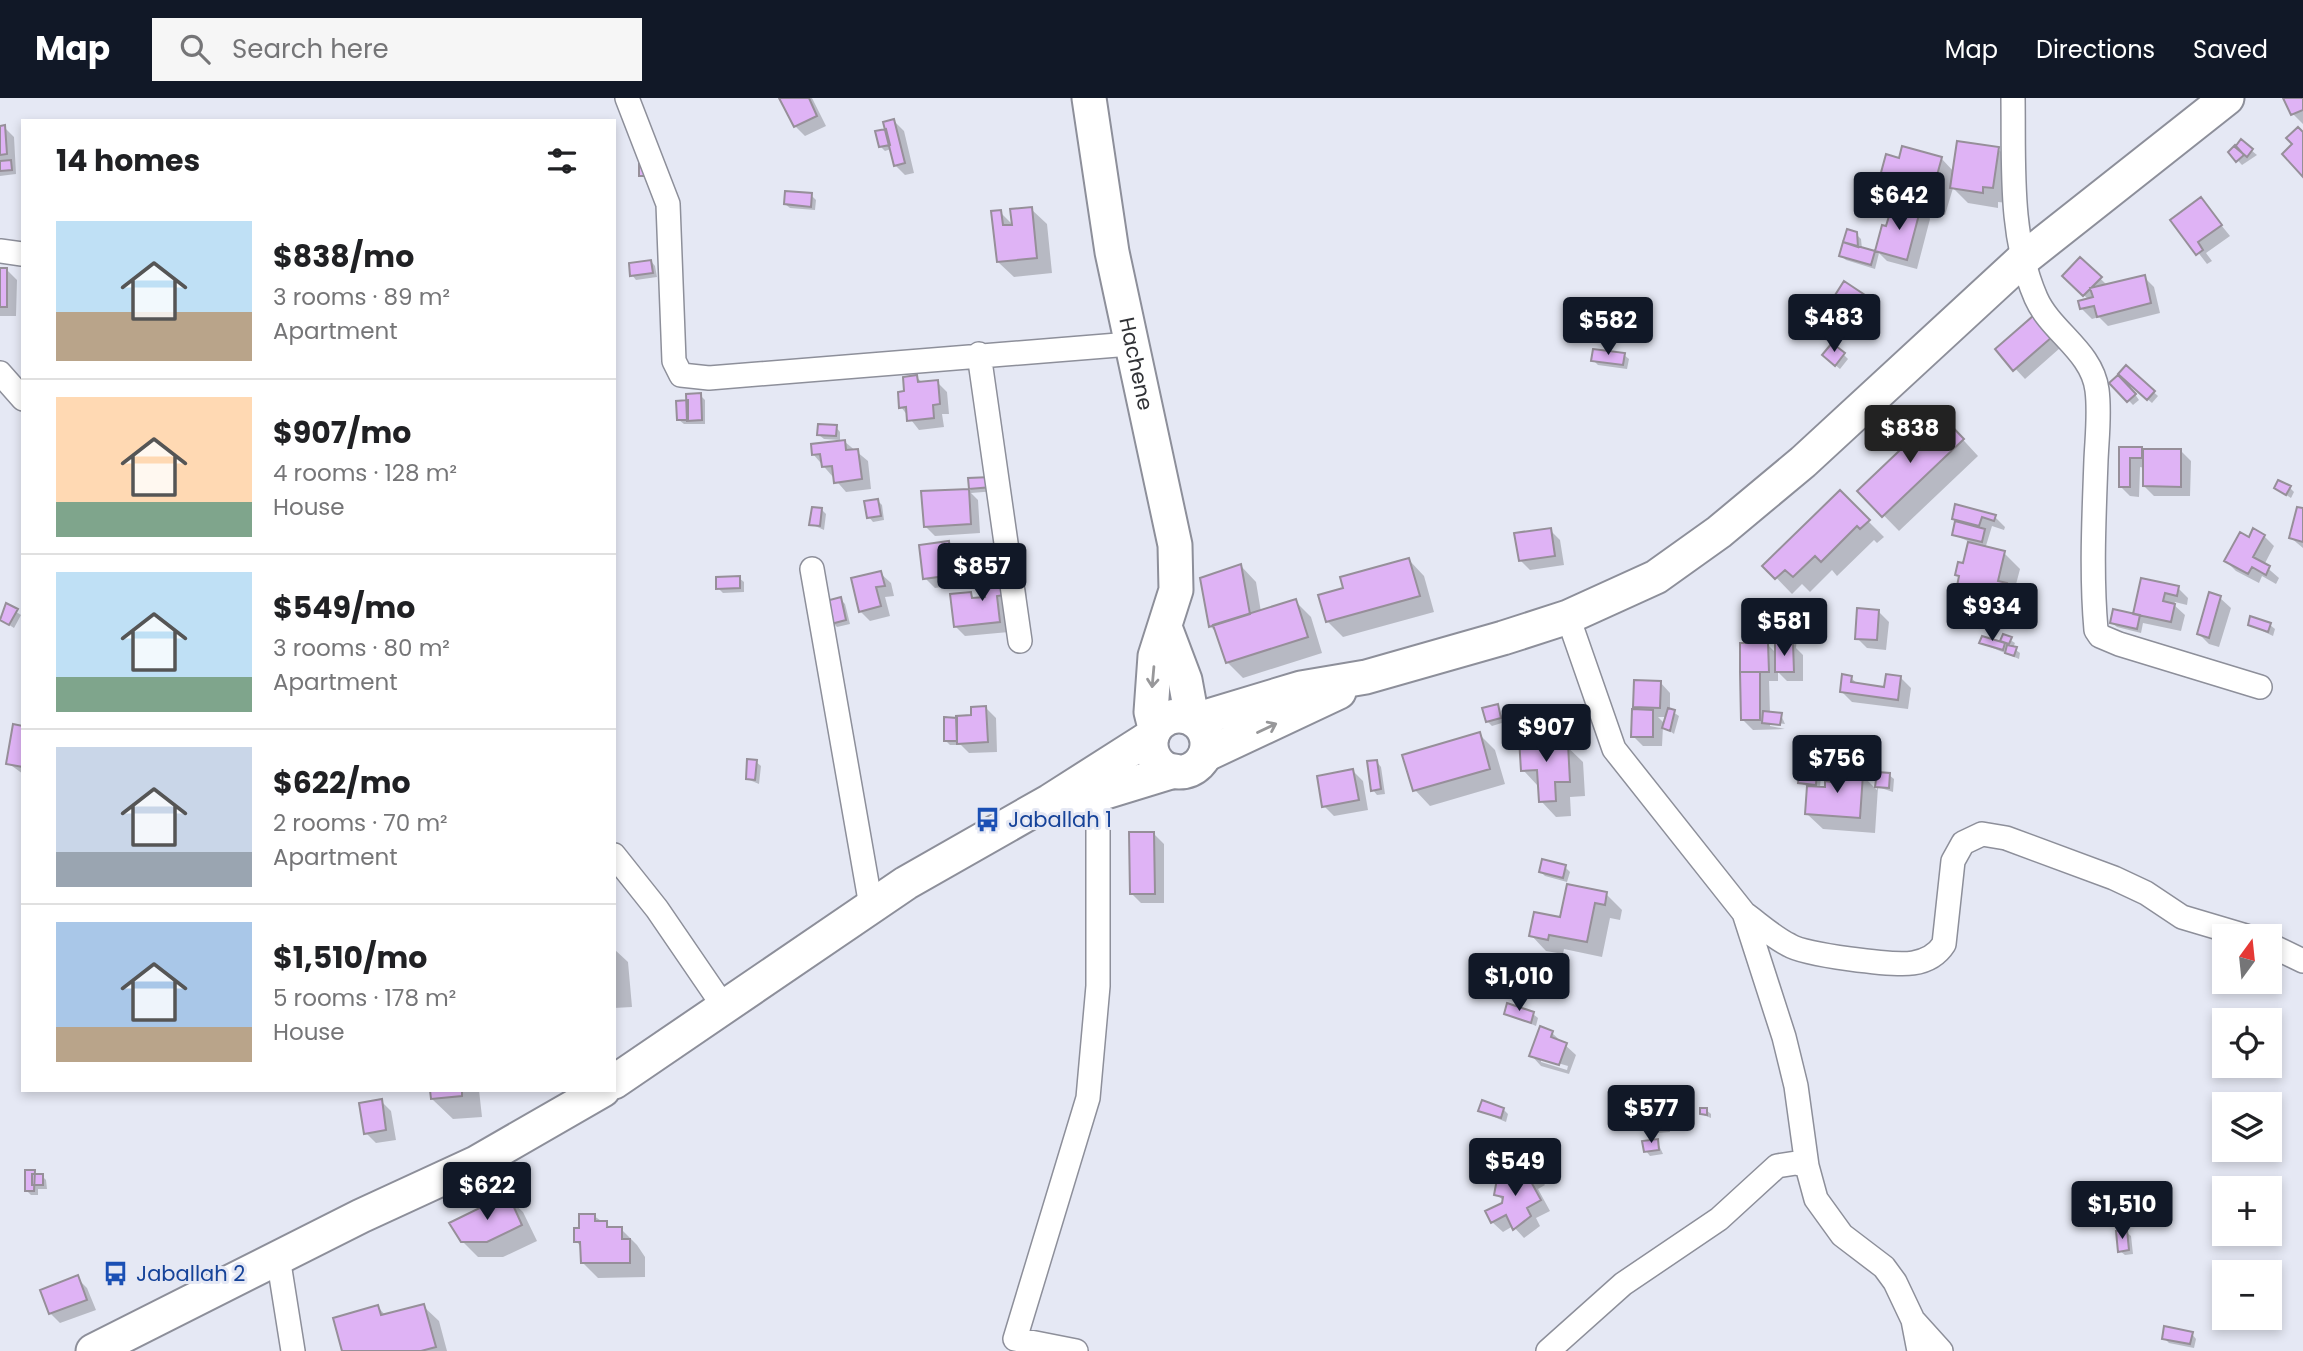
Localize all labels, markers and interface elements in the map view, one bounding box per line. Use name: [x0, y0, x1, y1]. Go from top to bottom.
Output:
search box: [152, 18, 642, 81]
text: Map: [35, 25, 110, 72]
icon: search: [176, 30, 214, 68]
text: Search here: [232, 31, 389, 67]
text: Map: [1945, 33, 1998, 66]
text: Directions: [2036, 33, 2155, 66]
text: Saved: [2193, 33, 2268, 66]
text: 14 homes: [56, 139, 200, 182]
icon: filters: [543, 142, 581, 180]
pin: $642: [1858, 172, 1940, 232]
text: $642: [1870, 179, 1928, 211]
text: $838/mo: [273, 235, 414, 278]
icon: home: [112, 249, 196, 333]
text: 3 rooms · 89 m²: [273, 281, 450, 313]
pin: $483: [1793, 294, 1875, 354]
pin: $582: [1567, 298, 1649, 357]
text: $483: [1804, 301, 1864, 333]
text: $582: [1579, 304, 1637, 336]
street label: Hachene: [1112, 314, 1161, 413]
text: Apartment: [273, 315, 398, 347]
pin: $838: [1869, 406, 1951, 465]
text: $907/mo: [273, 411, 411, 454]
text: $838: [1881, 412, 1939, 444]
icon: home: [112, 425, 196, 509]
text: 4 rooms · 128 m²: [273, 457, 457, 489]
text: House: [273, 491, 345, 523]
pin: $857: [941, 544, 1023, 603]
text: $857: [953, 550, 1011, 582]
pin: $934: [1951, 584, 2033, 643]
text: $549/mo: [273, 586, 415, 629]
text: $934: [1963, 590, 2021, 622]
pin: $581: [1743, 598, 1825, 658]
icon: home: [112, 600, 196, 684]
text: $581: [1757, 605, 1811, 637]
text: 3 rooms · 80 m²: [273, 632, 450, 664]
one-way arrow: [1146, 665, 1159, 688]
text: Apartment: [273, 666, 398, 698]
pin: $907: [1505, 704, 1587, 764]
text: $907: [1518, 711, 1574, 743]
one-way arrow: [1256, 720, 1277, 734]
pin: $756: [1796, 736, 1878, 795]
text: $756: [1808, 742, 1866, 774]
text: $622/mo: [273, 761, 411, 804]
icon: home: [112, 775, 196, 859]
place label: Jaballah 1: [1008, 805, 1112, 834]
bus stop icon: Jaballah 1: [974, 806, 1002, 834]
text: 2 rooms · 70 m²: [273, 807, 448, 839]
text: Apartment: [273, 841, 398, 873]
north arrow: [2212, 924, 2282, 994]
map controls: [2212, 924, 2282, 1330]
text: $1,510/mo: [273, 936, 427, 979]
icon: home: [112, 950, 196, 1034]
pin: $1,010: [1462, 954, 1576, 1013]
text: $1,010: [1484, 960, 1554, 992]
text: 5 rooms · 178 m²: [273, 982, 456, 1014]
button: locate: [2212, 1008, 2282, 1078]
text: House: [273, 1016, 345, 1048]
pin: $577: [1610, 1086, 1692, 1145]
text: $577: [1624, 1092, 1678, 1124]
button: layers: [2212, 1092, 2282, 1162]
pin: $549: [1474, 1138, 1556, 1198]
text: $549: [1485, 1145, 1545, 1177]
pin: $622: [446, 1162, 528, 1222]
text: $622: [459, 1169, 515, 1201]
button: +: [2212, 1176, 2282, 1246]
pin: $1,510: [2065, 1182, 2179, 1241]
text: $1,510: [2088, 1188, 2156, 1220]
place label: Jaballah 2: [136, 1259, 245, 1288]
bus stop icon: Jaballah 2: [102, 1260, 130, 1288]
button: −: [2212, 1260, 2282, 1330]

